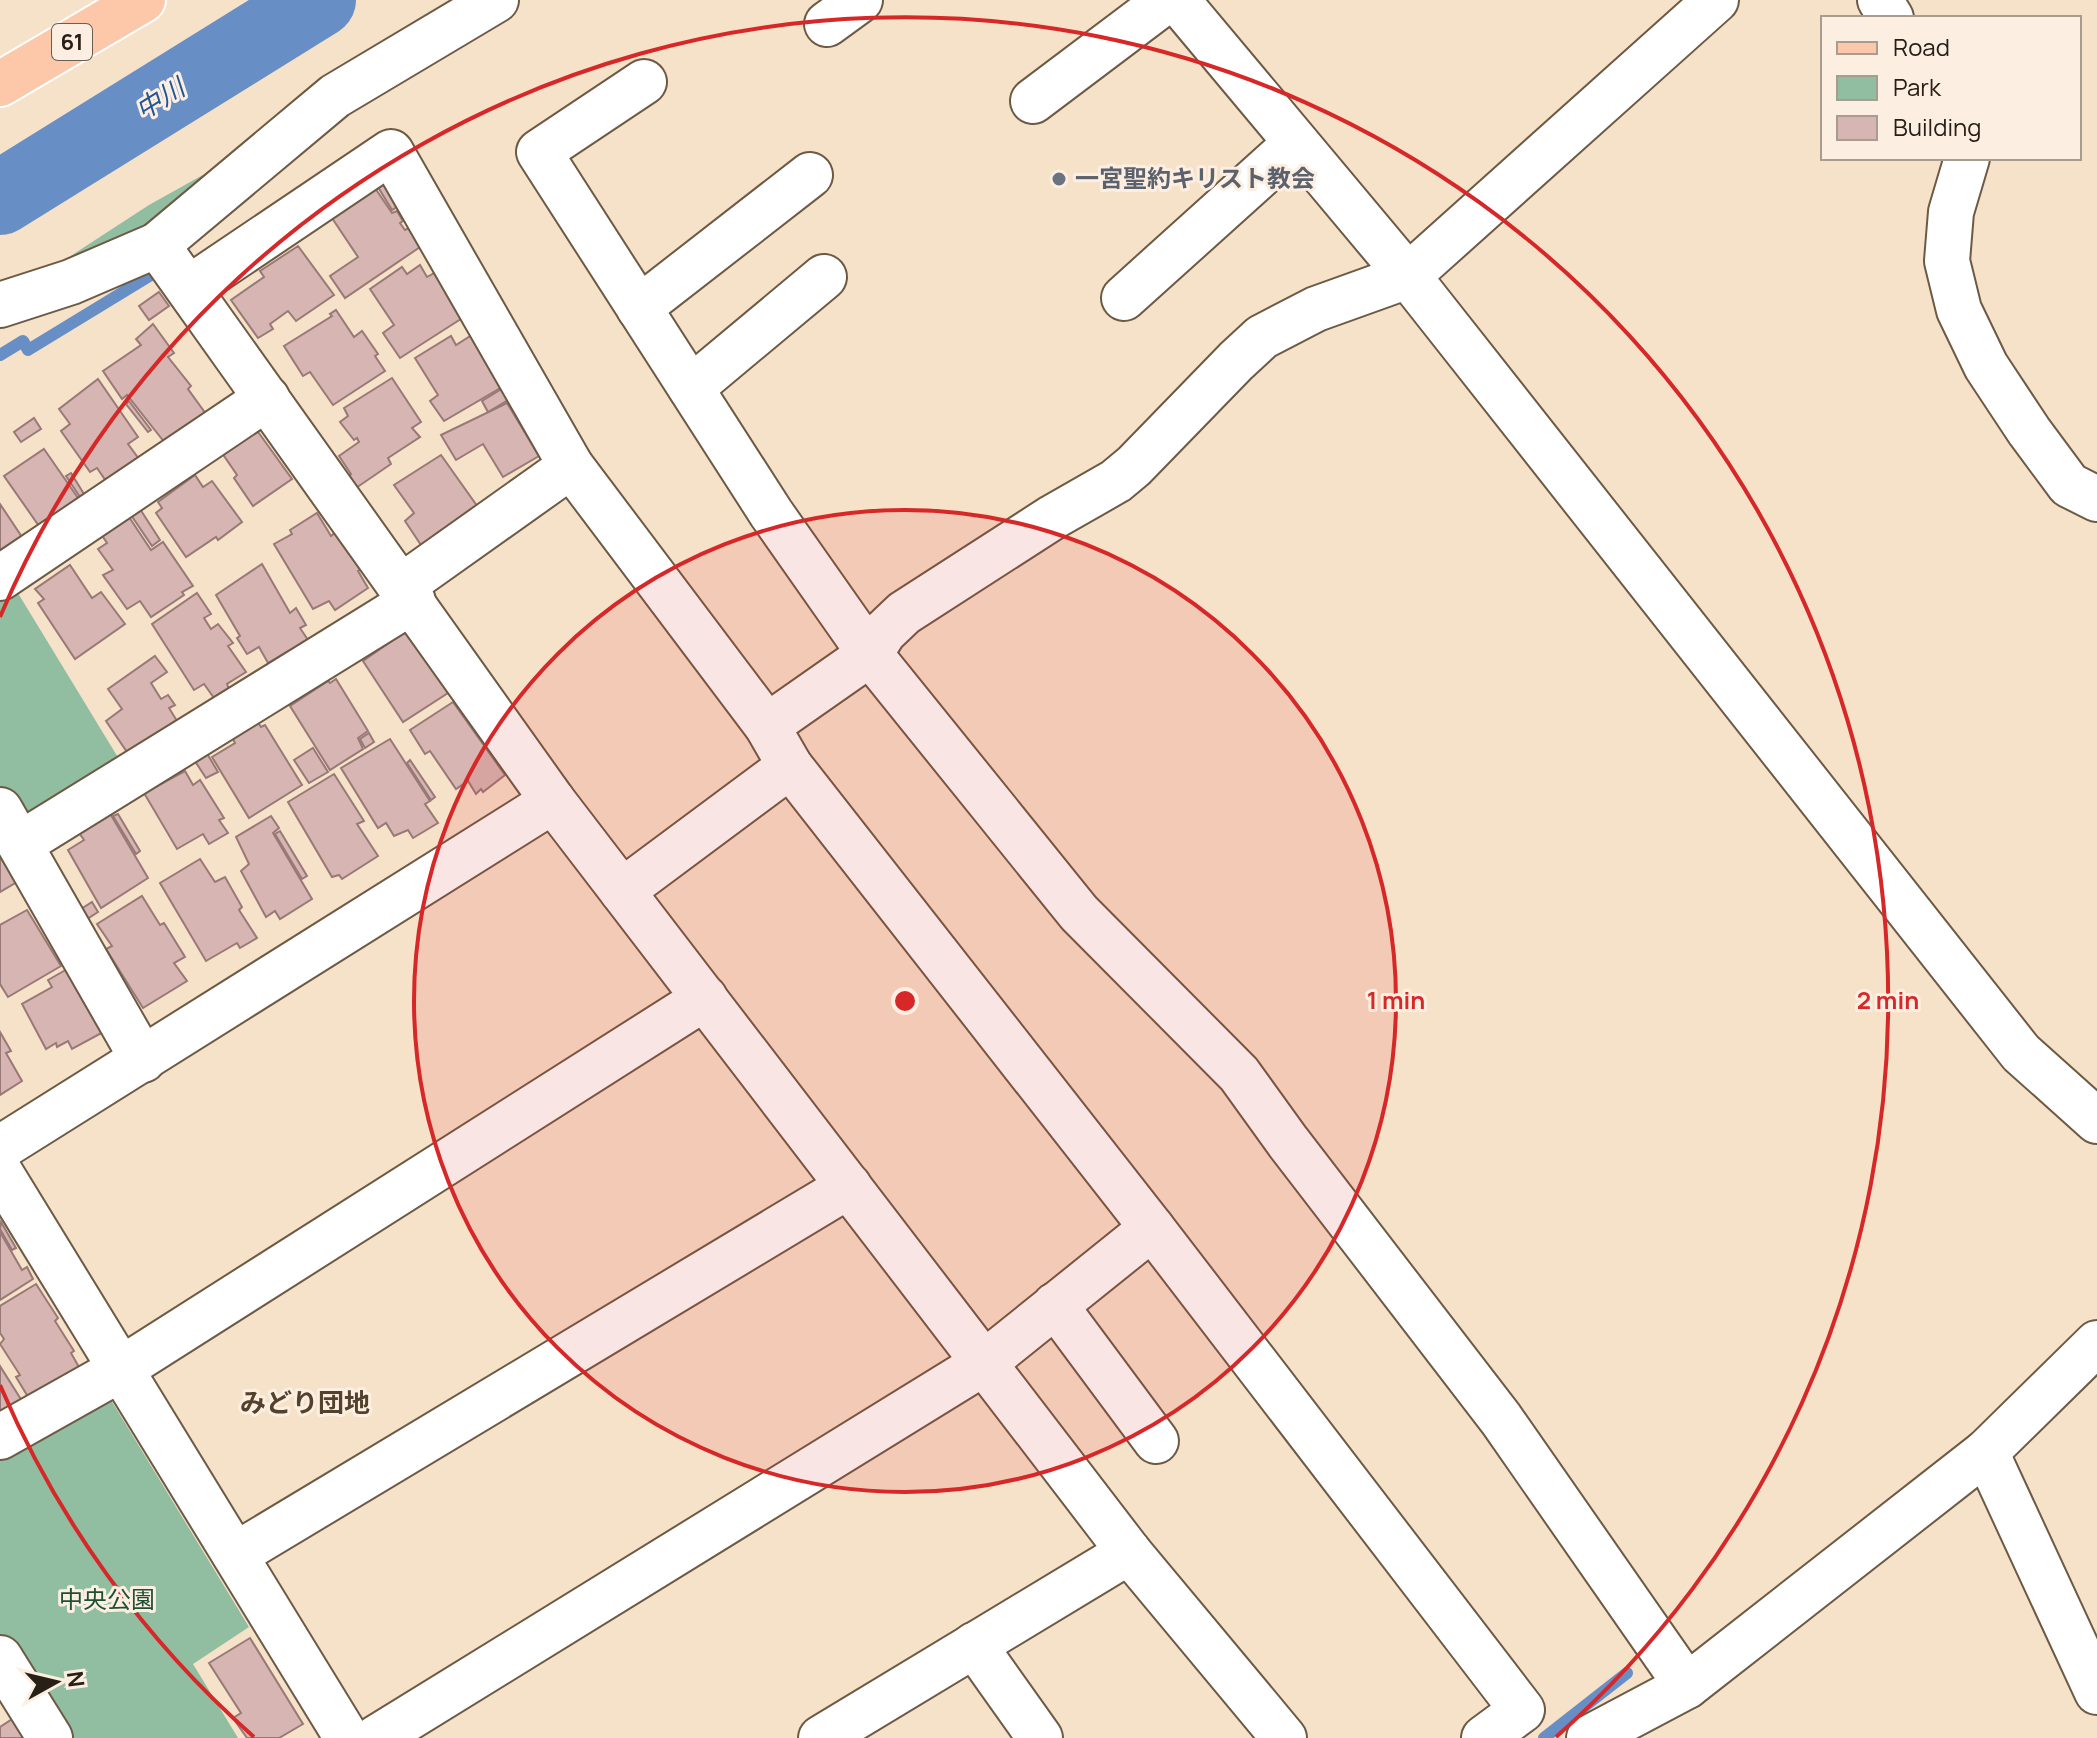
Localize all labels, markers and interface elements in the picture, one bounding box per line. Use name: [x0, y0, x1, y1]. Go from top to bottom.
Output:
legend: [1821, 16, 2081, 160]
road number: 61: [52, 24, 92, 60]
text: Road: [1893, 30, 1950, 63]
water label: 中川: [128, 68, 194, 127]
text: Park: [1893, 70, 1942, 103]
text: Building: [1893, 110, 1981, 143]
place label: 一宮聖約キリスト教会: [1075, 161, 1315, 194]
marker: 一宮聖約キリスト教会: [1050, 170, 1068, 188]
text: 1 min: [1367, 983, 1425, 1016]
text: 2 min: [1857, 983, 1919, 1016]
centre of rings: [891, 987, 919, 1015]
district label: みどり団地: [240, 1384, 370, 1420]
park label: 中央公園: [59, 1582, 155, 1615]
north arrow: [16, 1642, 96, 1722]
text: N: [60, 1669, 92, 1689]

